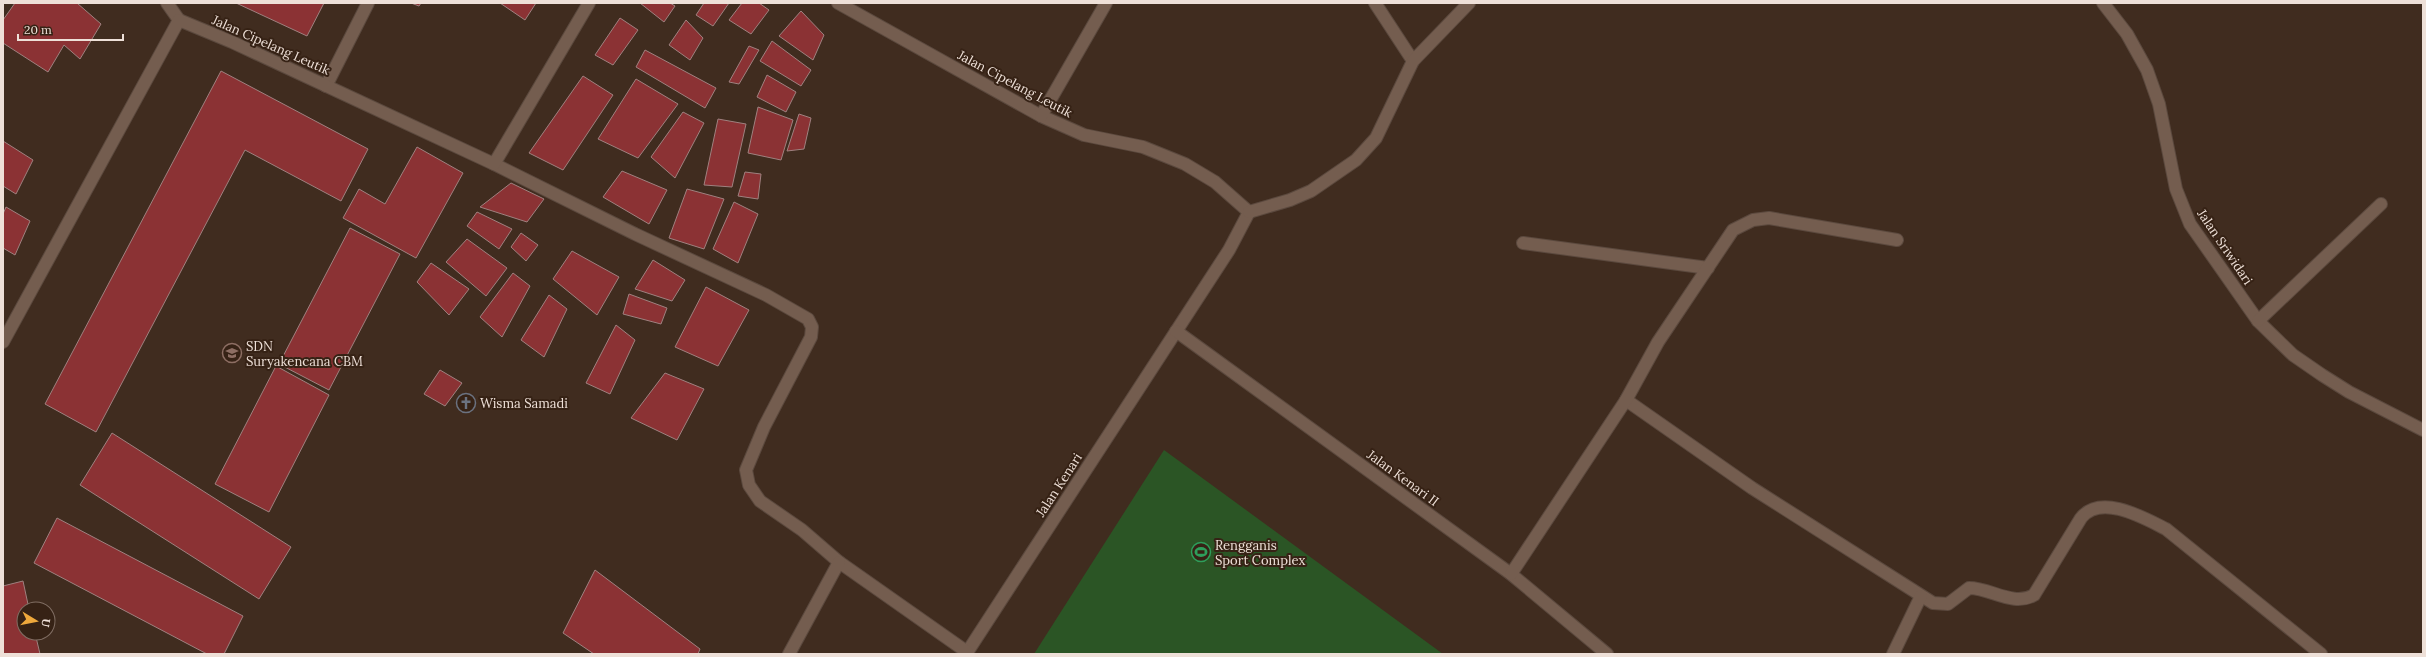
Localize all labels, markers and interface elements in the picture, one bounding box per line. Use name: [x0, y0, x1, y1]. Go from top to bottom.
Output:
street label: Jalan Cipelang Leutik: [209, 11, 333, 79]
scale bar: [18, 16, 123, 42]
text: 20 m: [24, 22, 52, 37]
street label: Jalan Cipelang Leutik: [954, 46, 1075, 121]
street label: Jalan Sriwidari: [2193, 205, 2257, 288]
place label: SDN Suryakencana CBM: [246, 338, 363, 370]
school or university icon: SDN Suryakencana CBM: [221, 342, 243, 364]
church icon: Wisma Samadi: [455, 392, 477, 414]
place label: Wisma Samadi: [480, 395, 568, 412]
street label: Jalan Kenari II: [1363, 446, 1442, 510]
street label: Jalan Kenari: [1032, 450, 1086, 521]
place label: Rengganis Sport Complex: [1215, 537, 1305, 569]
sports icon: Rengganis Sport Complex: [1190, 541, 1212, 563]
north arrow: [16, 601, 56, 641]
text: U: [38, 617, 53, 629]

